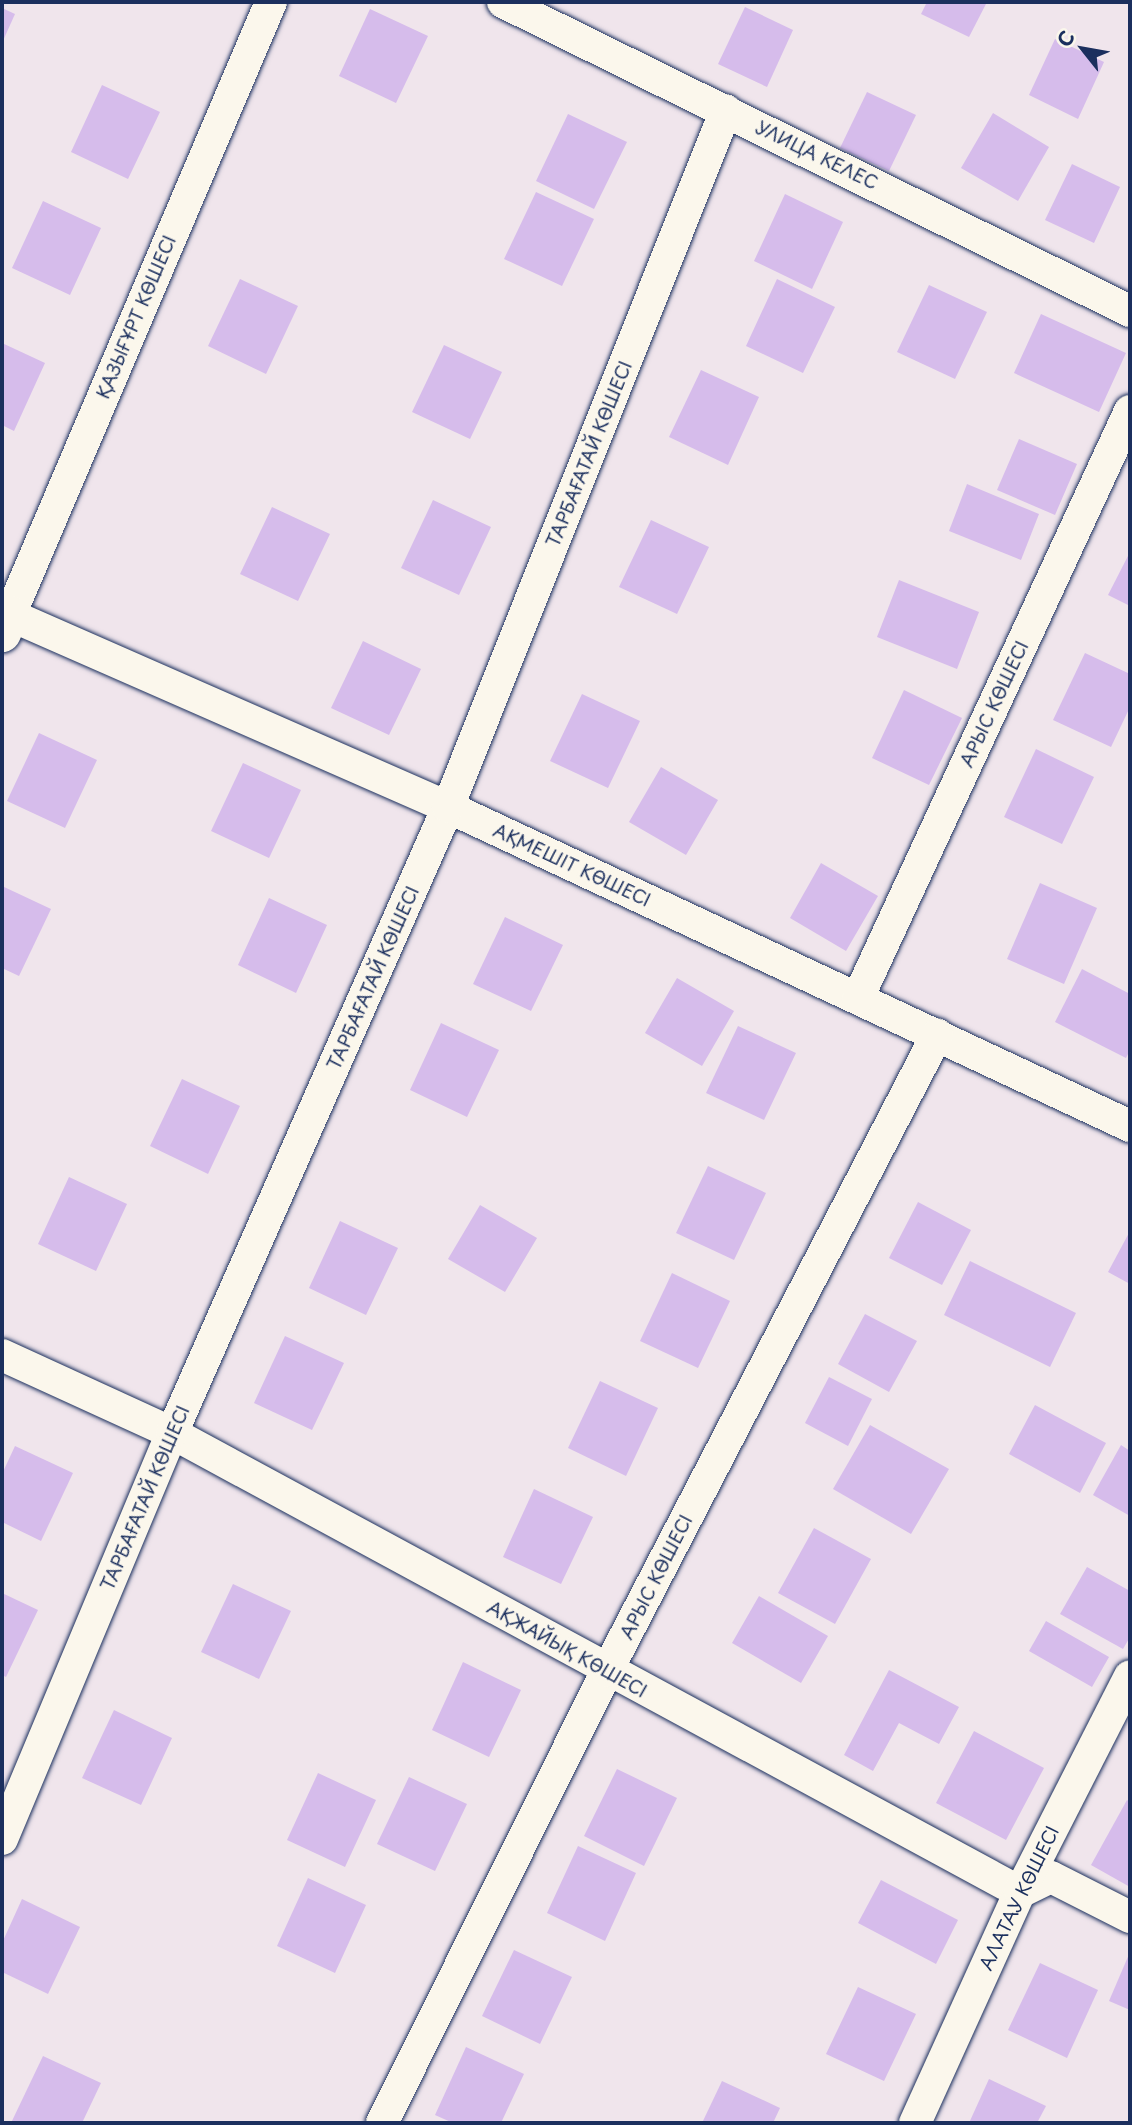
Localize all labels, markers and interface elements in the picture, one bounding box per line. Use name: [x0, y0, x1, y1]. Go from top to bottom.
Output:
north arrow: [1048, 14, 1118, 84]
text: С: [1049, 25, 1081, 52]
street label: УЛИЦА КЕЛЕC: [752, 116, 882, 194]
street label: ҚАЗЫҒҰРТ КӨШЕСІ: [91, 231, 181, 403]
street label: ТАРБАҒАТАЙ КӨШЕСІ: [541, 357, 637, 551]
street label: АРЫС КӨШЕСІ: [955, 637, 1033, 771]
street label: АҚМЕШІТ КӨШЕСІ: [489, 819, 655, 911]
street label: ТАРБАҒАТАЙ КӨШЕСІ: [322, 882, 424, 1074]
street label: ТАРБАҒАТАЙ КӨШЕСІ: [96, 1401, 194, 1595]
street label: АРЫС КӨШЕСІ: [615, 1511, 697, 1643]
street label: АҚЖАЙЫҚ КӨШЕСІ: [483, 1596, 651, 1702]
street label: АЛАТАУ КӨШЕСІ: [975, 1822, 1063, 1974]

